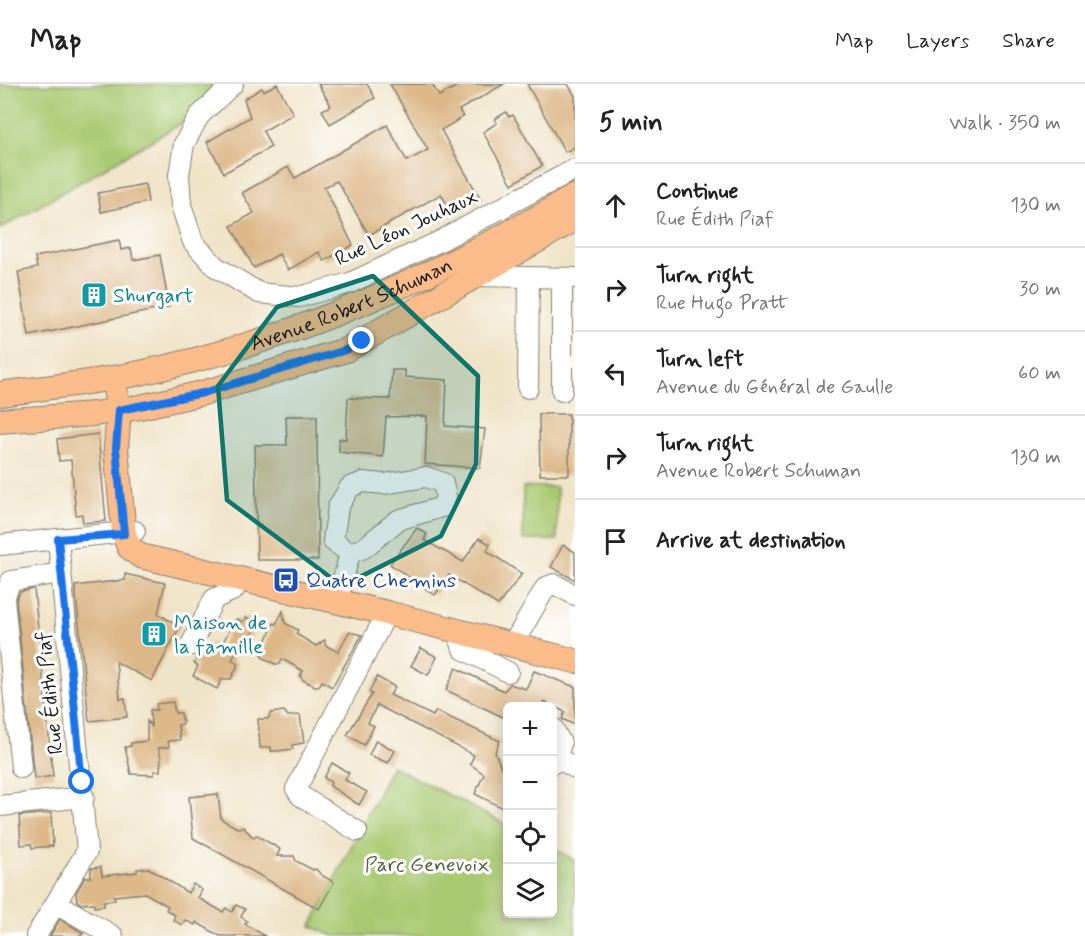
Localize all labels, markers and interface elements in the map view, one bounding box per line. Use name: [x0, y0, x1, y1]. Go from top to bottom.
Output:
text: Map: [30, 23, 81, 60]
text: Map: [835, 27, 873, 55]
text: Layers: [906, 27, 969, 55]
text: Share: [1002, 27, 1055, 55]
text: 5 min: [599, 106, 663, 140]
text: Walk · 350 m: [949, 110, 1061, 137]
text: Continue: [656, 178, 738, 206]
street label: Rue Léon Jouhaux: [331, 183, 482, 273]
icon: ahead: [599, 189, 632, 222]
text: 130 m: [1010, 192, 1061, 219]
text: Rue Édith Piaf: [656, 206, 774, 233]
street label: Avenue Robert Schuman: [247, 251, 457, 358]
text: Turn right: [656, 262, 754, 290]
icon: right: [599, 273, 632, 306]
text: 30 m: [1019, 276, 1061, 303]
building icon: Shurgart: [79, 280, 109, 310]
place label: Shurgart: [113, 282, 194, 310]
text: Rue Hugo Pratt: [656, 290, 789, 317]
route end: [348, 327, 374, 353]
text: Turn left: [656, 346, 744, 374]
icon: left: [599, 357, 632, 390]
text: 60 m: [1018, 360, 1061, 387]
text: Avenue du Général de Gaulle: [656, 374, 893, 401]
text: Turn right: [656, 430, 754, 458]
icon: right: [599, 441, 632, 474]
text: 130 m: [1010, 444, 1061, 471]
text: Avenue Robert Schuman: [656, 458, 861, 485]
icon: arrive: [599, 525, 632, 558]
text: Arrive at destination: [656, 527, 846, 555]
bus stop icon: Quatre Chemins: [271, 565, 301, 595]
place label: Quatre Chemins: [306, 567, 456, 595]
place label: Maison de la famille: [174, 609, 268, 661]
building icon: Maison de la famille: [139, 619, 169, 649]
street label: Rue Édith Piaf: [30, 630, 70, 756]
map controls: [503, 702, 557, 918]
button: +: [503, 702, 557, 756]
button: −: [503, 756, 557, 810]
route start: [68, 768, 94, 794]
button: locate: [503, 810, 557, 864]
park label: Parc Genevoix: [365, 851, 489, 879]
button: layers: [503, 864, 557, 918]

